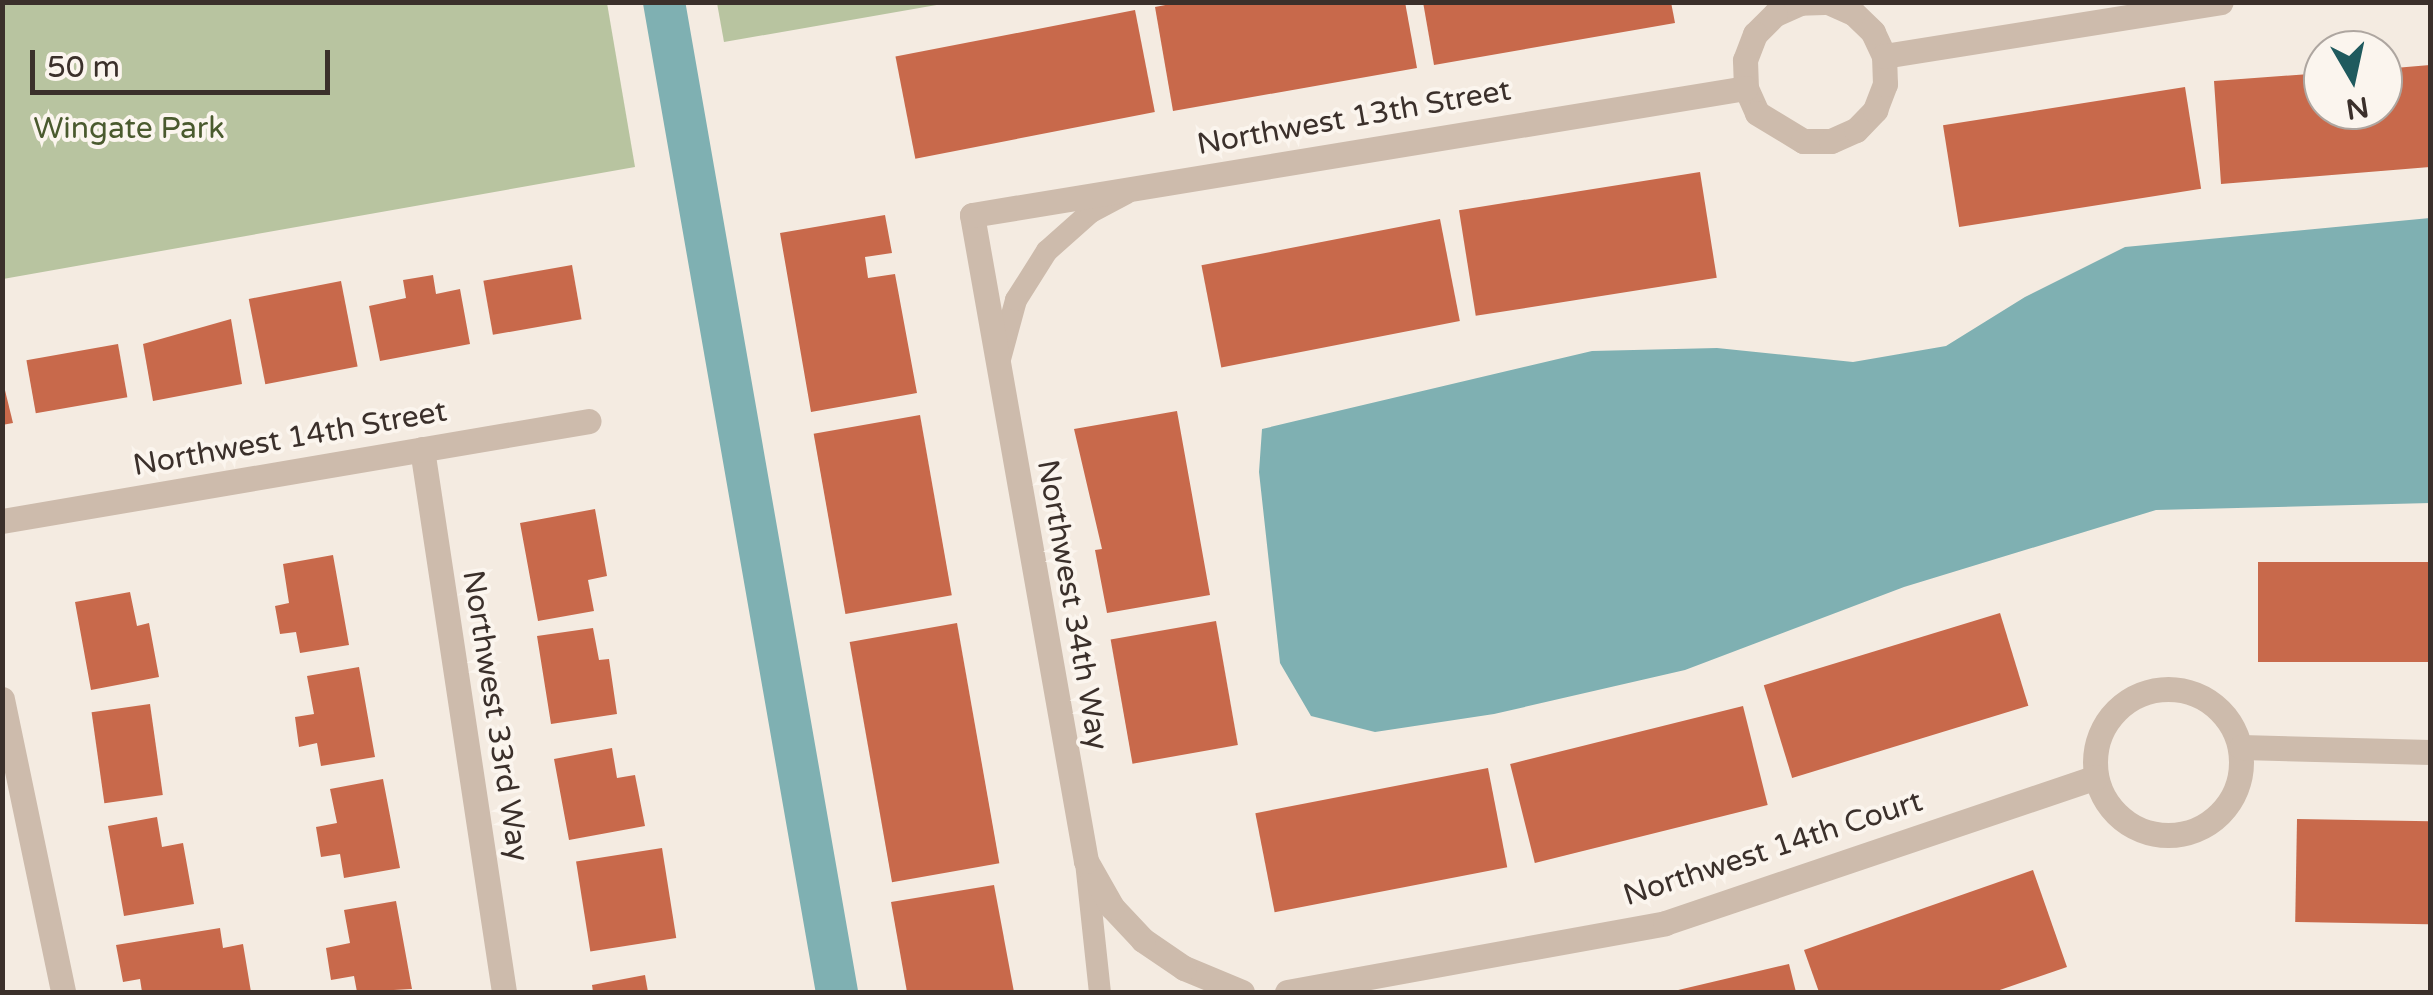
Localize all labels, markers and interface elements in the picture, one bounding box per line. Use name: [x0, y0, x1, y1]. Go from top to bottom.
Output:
scale bar: [35, 30, 335, 92]
north arrow: [2303, 30, 2403, 130]
text: 50 m: [47, 49, 120, 86]
street label: Northwest 13th Street: [1194, 73, 1514, 163]
text: N: [2344, 89, 2371, 126]
park label: Wingate Park: [33, 111, 225, 147]
street label: Northwest 14th Street: [130, 394, 450, 484]
street label: Northwest 34th Way: [1029, 457, 1115, 753]
street label: Northwest 33rd Way: [454, 568, 536, 864]
street label: Northwest 14th Court: [1619, 784, 1927, 914]

